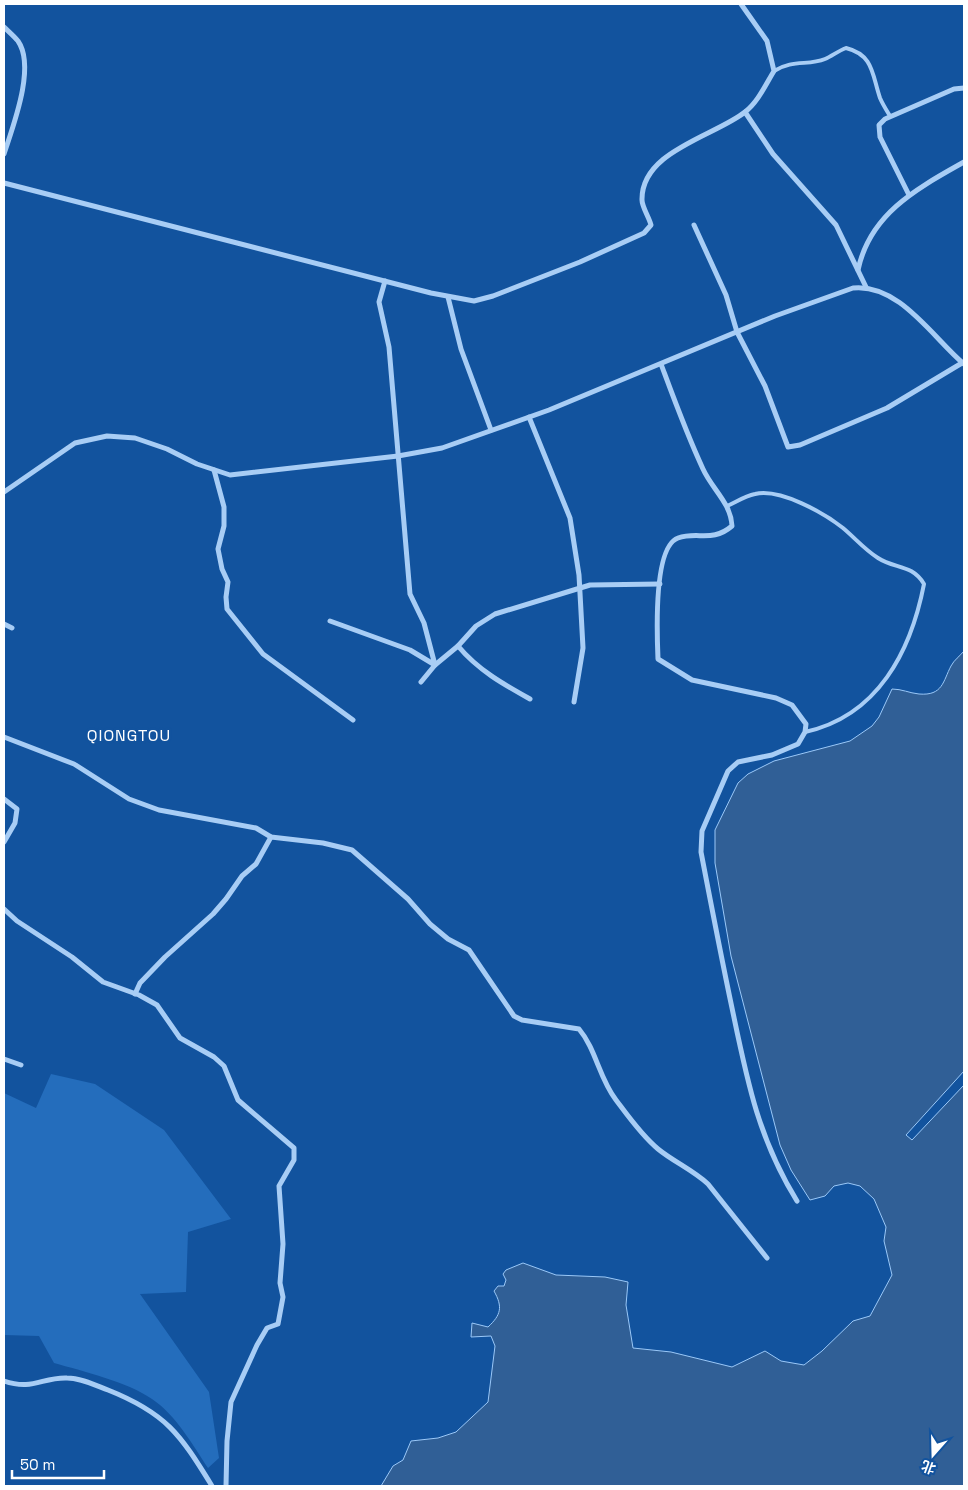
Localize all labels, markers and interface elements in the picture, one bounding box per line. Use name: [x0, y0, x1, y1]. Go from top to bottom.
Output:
district label: QIONGTOU: [87, 725, 171, 746]
north arrow: [908, 1430, 958, 1480]
scale bar: [12, 1448, 105, 1480]
text: 50 m: [20, 1455, 55, 1474]
text: 北: [919, 1456, 938, 1478]

